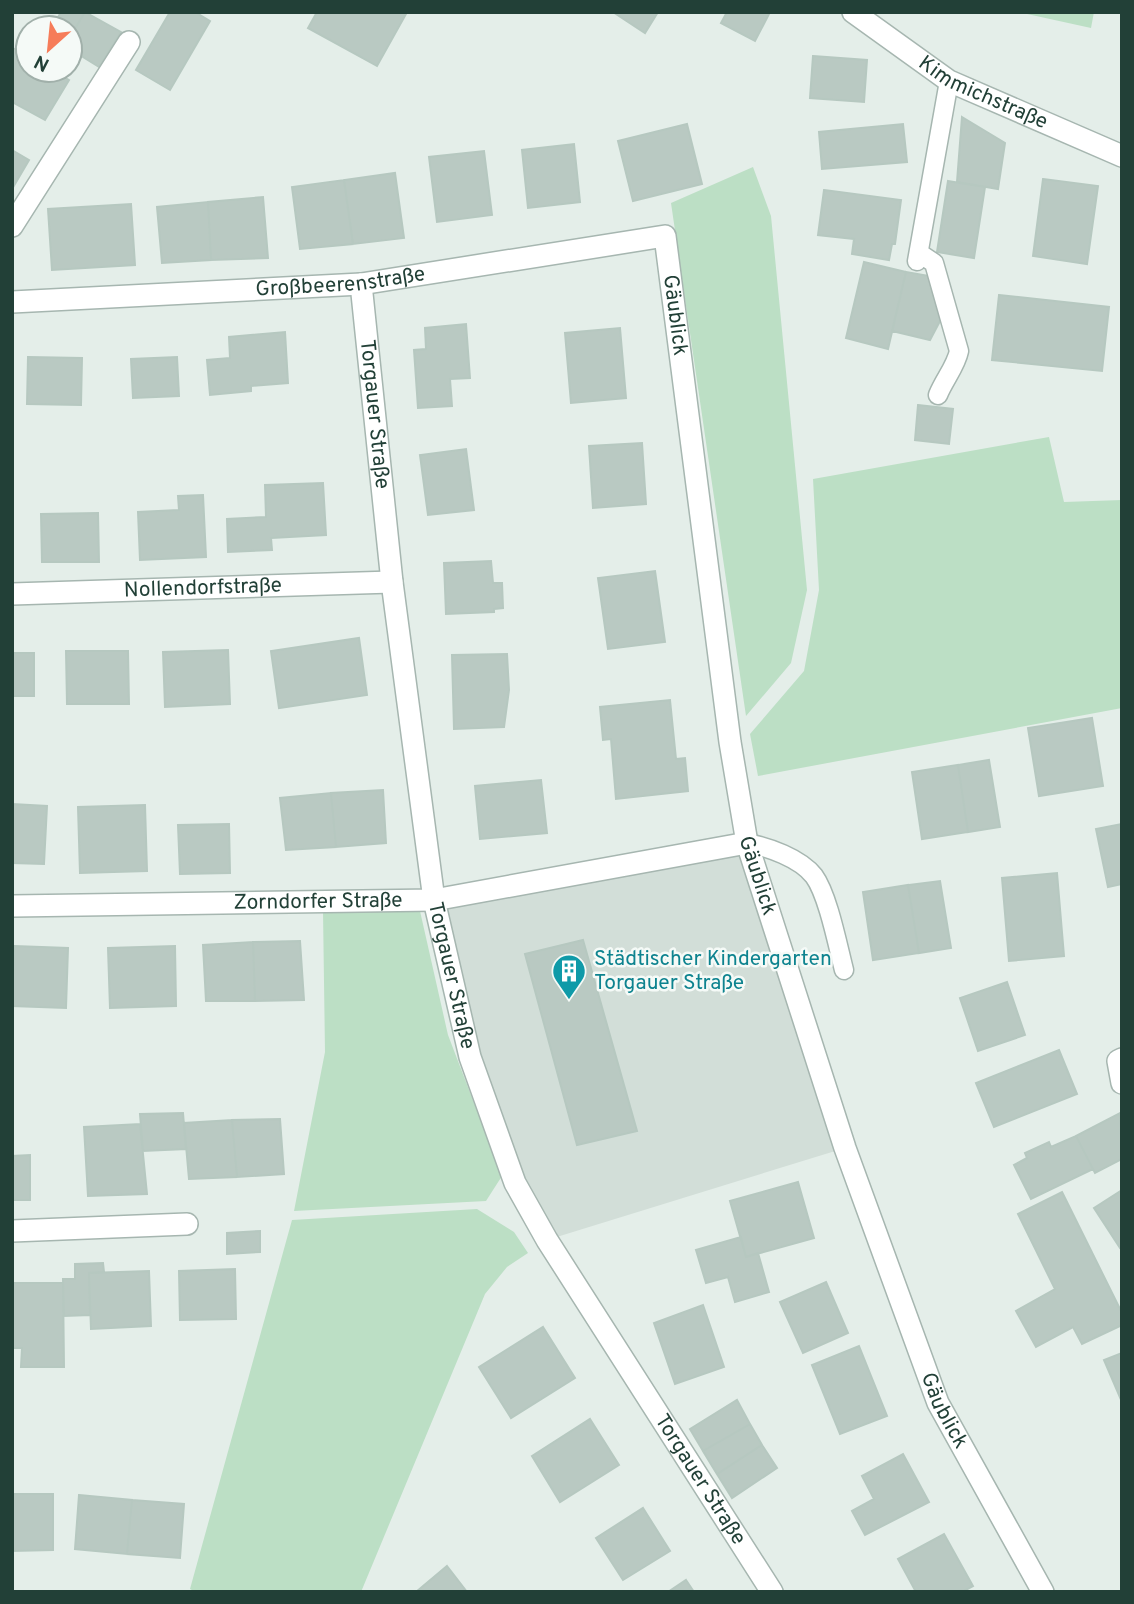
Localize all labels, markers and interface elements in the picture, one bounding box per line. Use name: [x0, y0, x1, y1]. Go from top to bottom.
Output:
north arrow: [14, 14, 84, 84]
text: N: [31, 49, 54, 76]
street label: Kimmichstraße: [913, 50, 1052, 136]
street label: Großbeerenstraße: [255, 261, 427, 303]
street label: Gäublick: [657, 273, 694, 357]
street label: Torgauer Straße: [353, 338, 396, 490]
street label: Nollendorfstraße: [124, 572, 282, 604]
street label: Gäublick: [732, 833, 783, 919]
street label: Zorndorfer Straße: [233, 887, 403, 916]
street label: Torgauer Straße: [421, 899, 481, 1052]
place label: Städtischer Kindergarten Torgauer Straße: [594, 946, 832, 997]
building icon: Städtischer Kindergarten Torgauer Straße: [550, 952, 588, 1001]
street label: Gäublick: [915, 1369, 974, 1453]
street label: Torgauer Straße: [648, 1409, 752, 1550]

